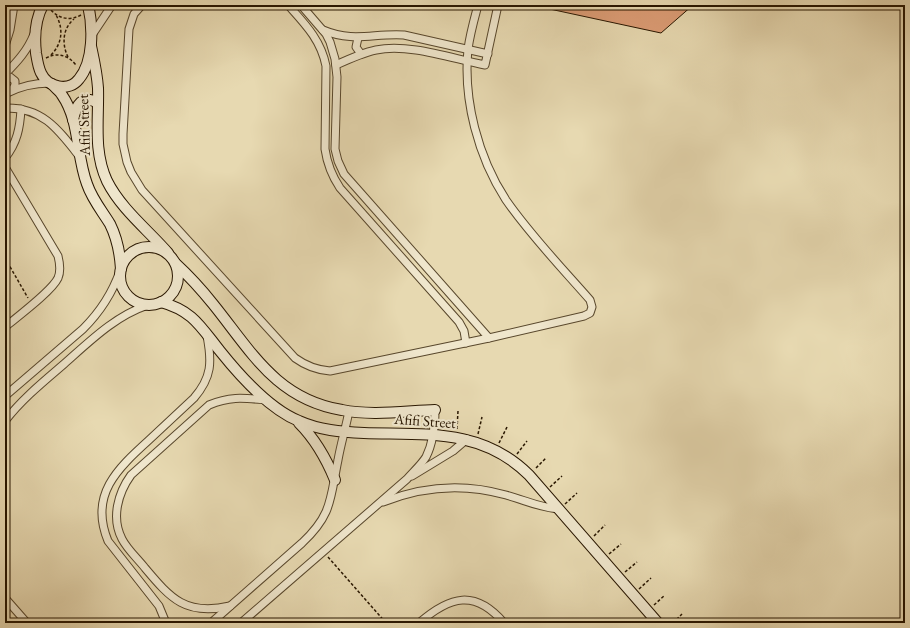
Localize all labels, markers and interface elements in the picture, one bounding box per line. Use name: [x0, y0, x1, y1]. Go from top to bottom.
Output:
street label: Afifi Street: [73, 93, 94, 157]
street label: Afifi Street: [393, 409, 457, 432]

